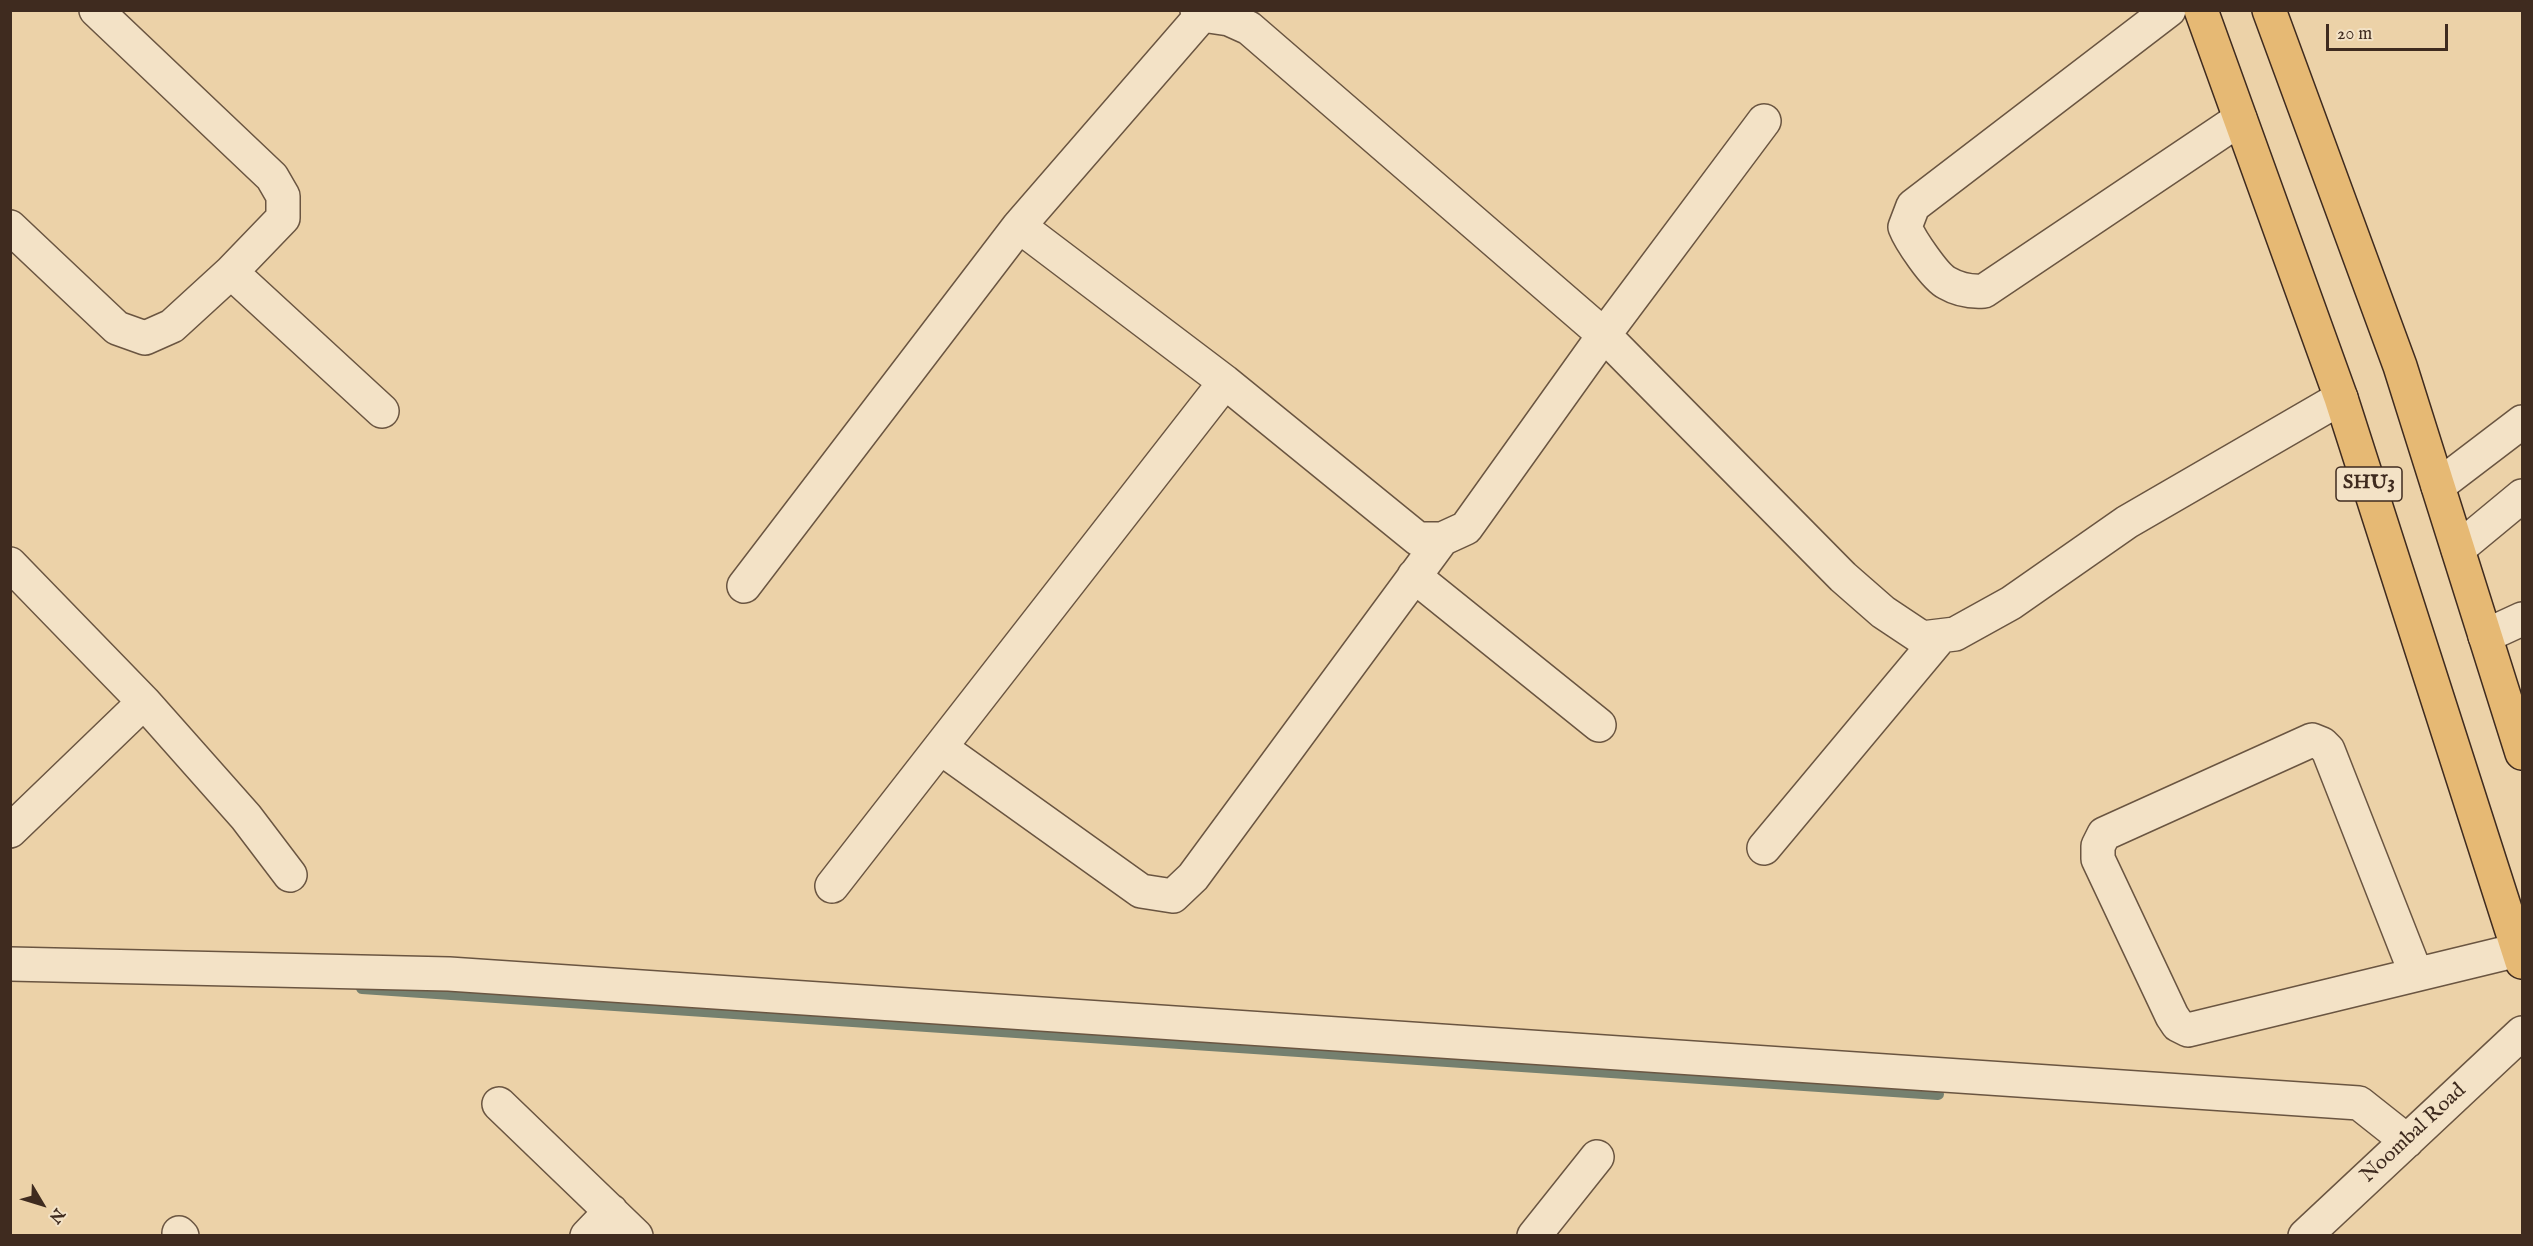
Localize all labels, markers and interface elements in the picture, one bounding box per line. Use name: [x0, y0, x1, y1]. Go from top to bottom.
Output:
scale bar: [2329, 12, 2450, 50]
text: 20 m: [2337, 23, 2372, 46]
road number: SHU3: [2336, 467, 2402, 501]
street label: Noombal Road: [2356, 1079, 2472, 1189]
north arrow: [12, 1174, 72, 1234]
text: N: [44, 1203, 68, 1227]

